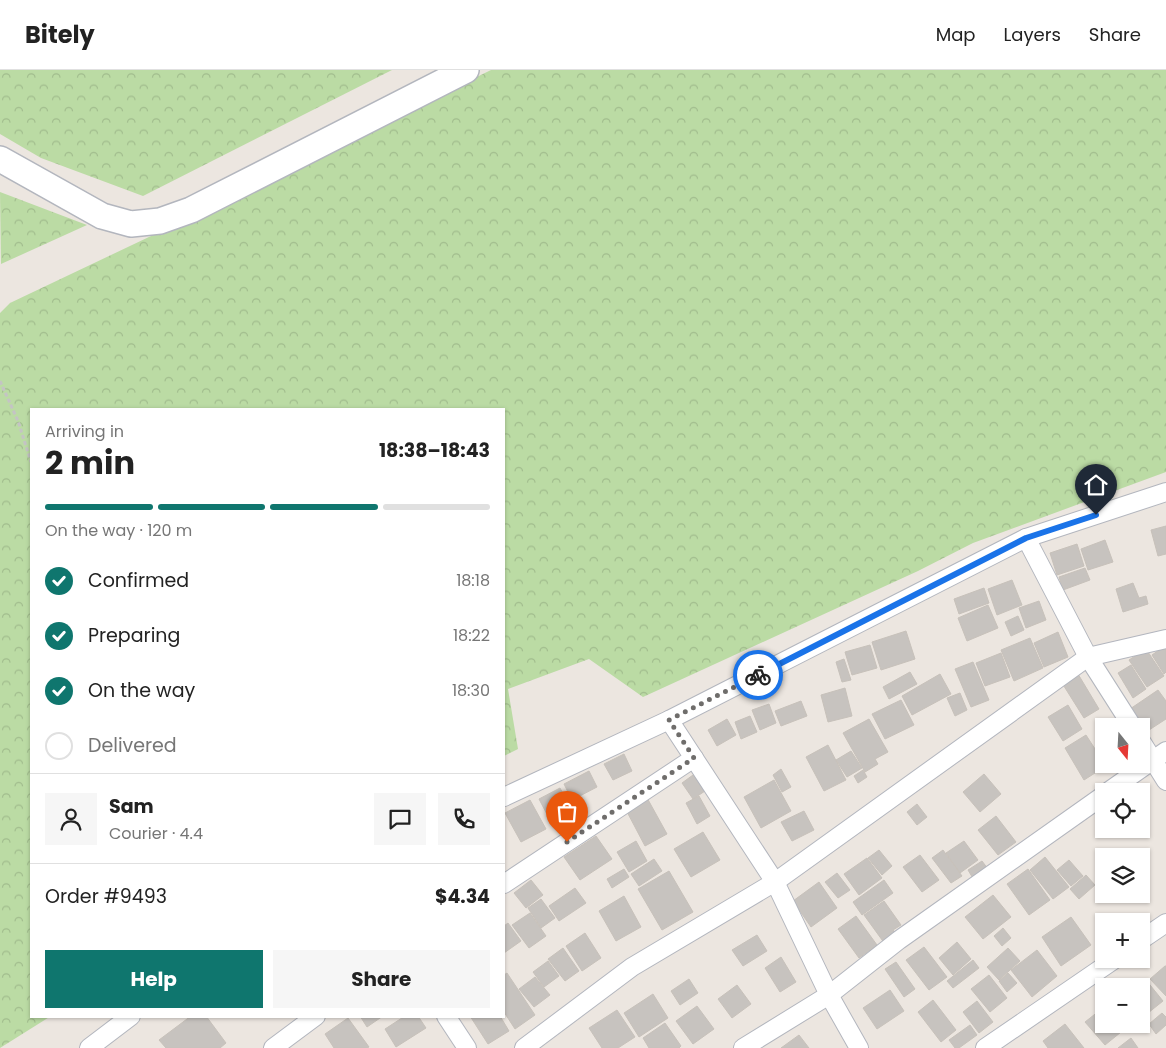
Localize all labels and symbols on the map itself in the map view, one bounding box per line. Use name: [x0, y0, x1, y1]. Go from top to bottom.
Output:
pin: [1075, 464, 1117, 515]
courier: [733, 650, 783, 700]
north arrow: [1095, 718, 1150, 772]
pin: [546, 791, 588, 842]

